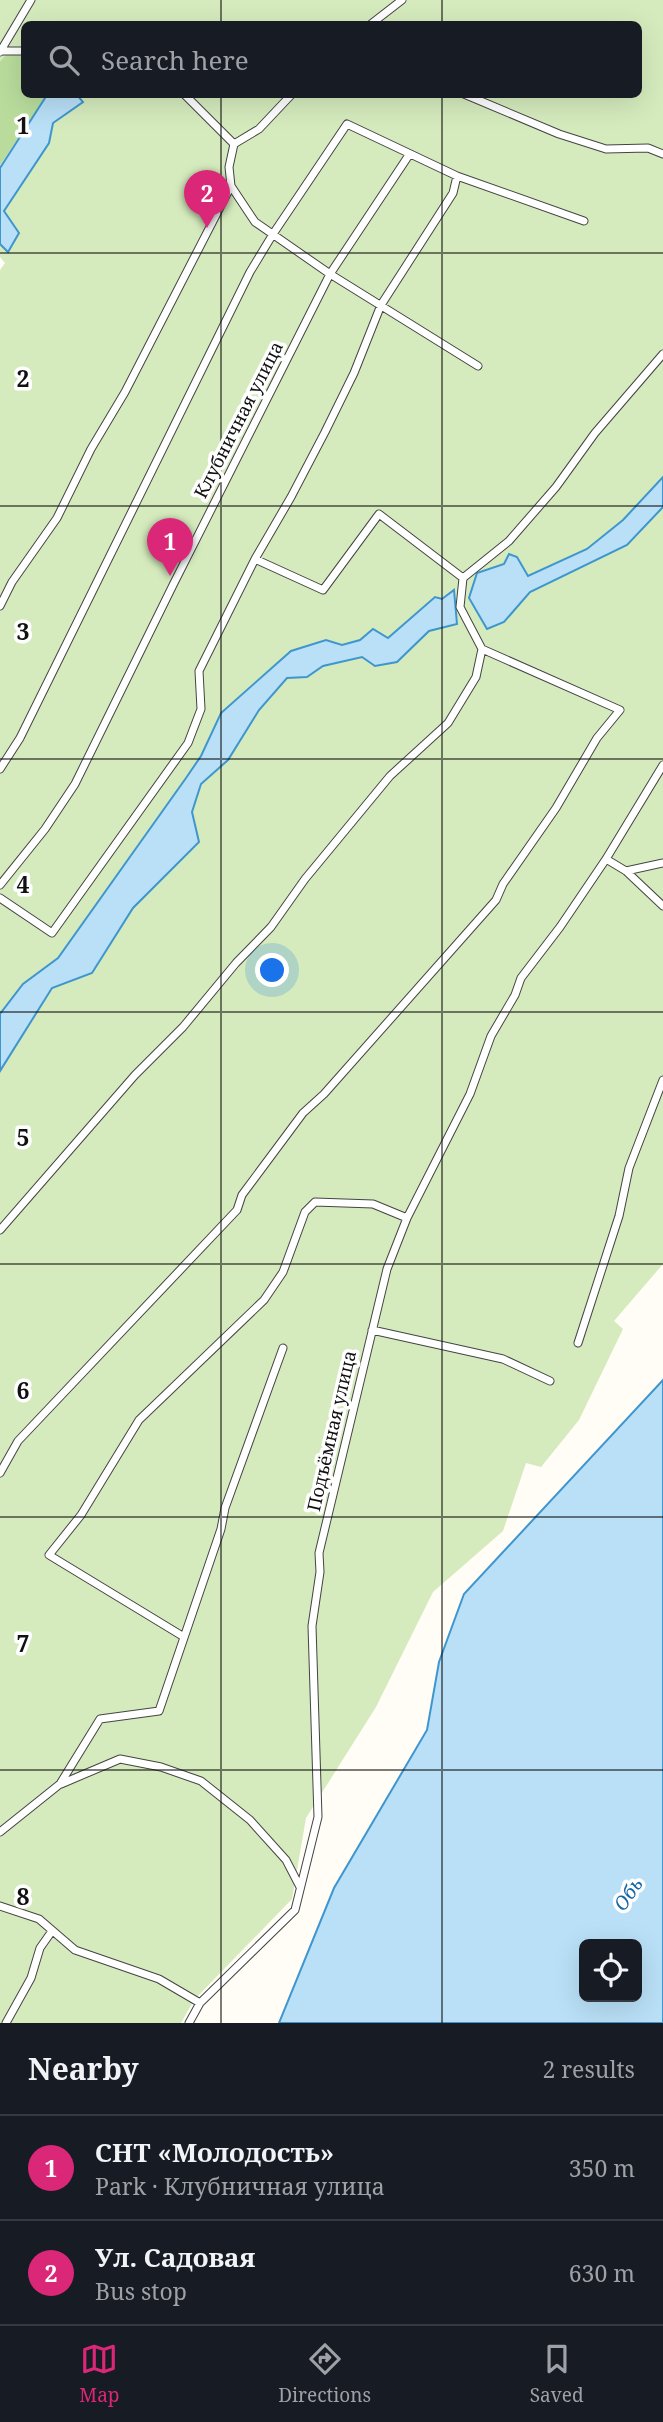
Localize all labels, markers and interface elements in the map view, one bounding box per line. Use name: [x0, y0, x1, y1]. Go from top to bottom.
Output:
search box: [21, 21, 642, 98]
icon: search: [45, 41, 83, 79]
text: Search here: [101, 42, 249, 78]
text: 1: [17, 109, 30, 141]
pin: 2: [184, 170, 230, 228]
street label: Клубничная улица: [188, 337, 288, 502]
text: 2: [17, 362, 30, 394]
pin: 1: [147, 518, 193, 576]
text: 3: [17, 615, 30, 647]
text: 4: [17, 868, 30, 900]
your location: [255, 953, 289, 987]
text: 5: [17, 1121, 30, 1153]
street label: Подъёмная улица: [301, 1348, 361, 1513]
text: 6: [17, 1374, 30, 1406]
text: 7: [17, 1627, 30, 1659]
water label: Обь: [607, 1872, 649, 1916]
text: 8: [17, 1880, 30, 1912]
map controls: [579, 1939, 642, 2002]
button: locate: [579, 1939, 642, 2002]
text: Nearby: [28, 2048, 139, 2089]
text: 2 results: [542, 2053, 635, 2085]
text: СНТ «Молодость»: [95, 2134, 334, 2170]
text: 1: [45, 2152, 58, 2184]
text: 350 m: [569, 2152, 635, 2184]
text: Park · Клубничная улица: [95, 2170, 385, 2202]
text: Ул. Садовая: [95, 2239, 255, 2275]
text: 2: [45, 2257, 58, 2289]
text: 630 m: [569, 2257, 635, 2289]
text: Bus stop: [95, 2275, 187, 2307]
tab: Map: [79, 2340, 120, 2408]
tab: Directions: [278, 2340, 371, 2408]
tab: Saved: [530, 2340, 584, 2408]

